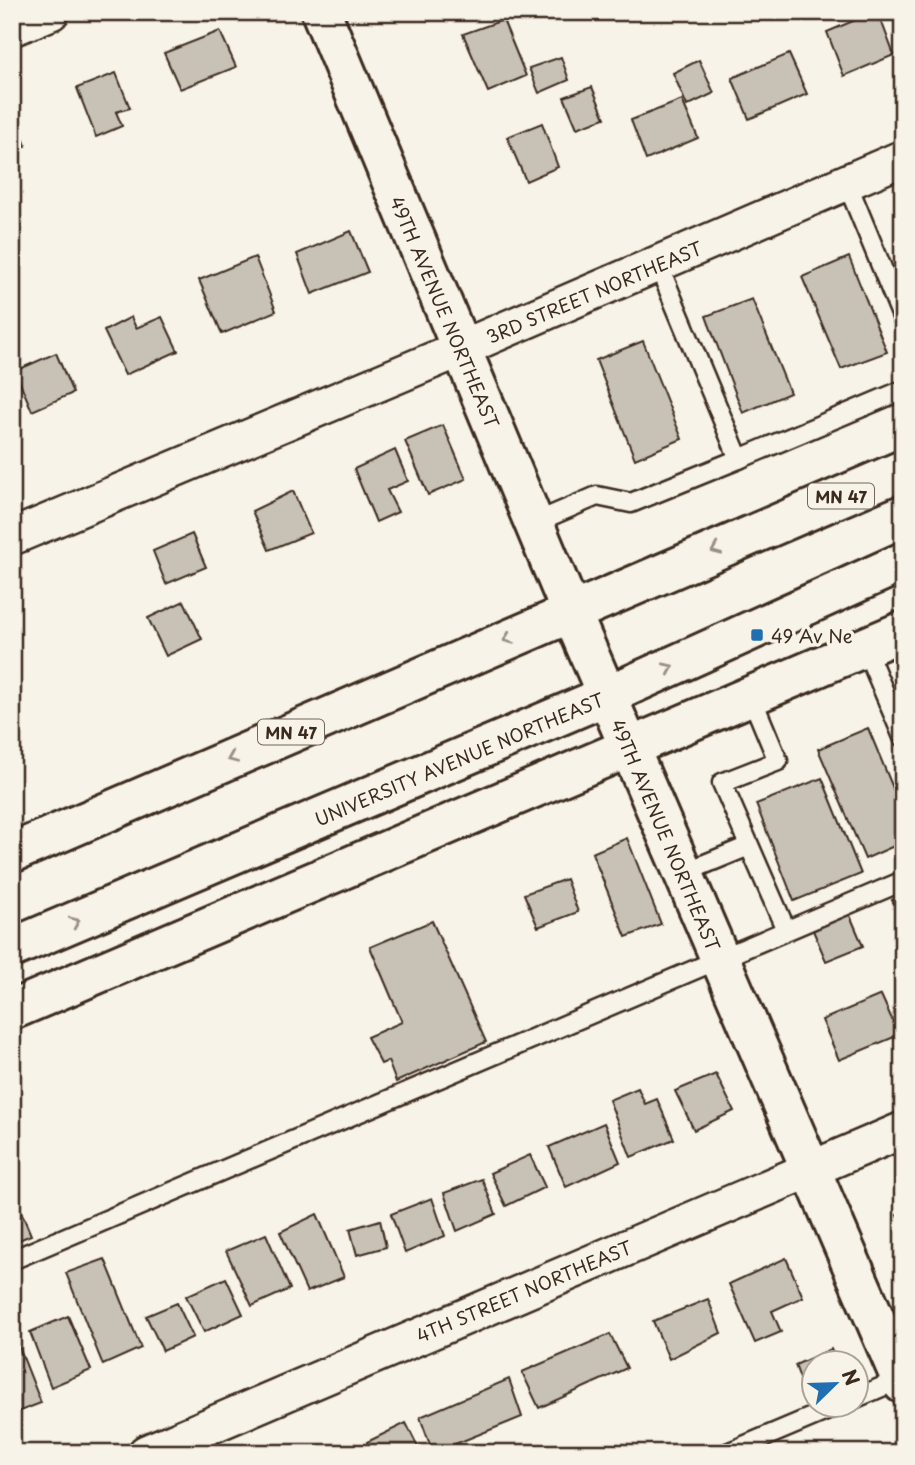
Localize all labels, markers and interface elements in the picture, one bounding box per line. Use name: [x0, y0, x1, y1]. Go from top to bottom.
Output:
street label: 49TH AVENUE NORTHEAST: [384, 192, 506, 433]
street label: 3RD STREET NORTHEAST: [482, 234, 707, 350]
road number: MN 47: [808, 484, 874, 509]
one-way arrow: [711, 541, 723, 555]
place label: 49 Av Ne: [771, 622, 853, 649]
marker: 49 Av Ne: [749, 627, 765, 643]
one-way arrow: [503, 631, 515, 645]
one-way arrow: [661, 662, 674, 676]
street label: UNIVERSITY AVENUE NORTHEAST: [310, 685, 608, 832]
street label: 49TH AVENUE NORTHEAST: [605, 715, 727, 956]
road number: MN 47: [258, 720, 324, 744]
one-way arrow: [227, 750, 239, 764]
one-way arrow: [68, 916, 80, 930]
street label: 4TH STREET NORTHEAST: [412, 1233, 637, 1349]
north arrow: [800, 1350, 870, 1420]
text: N: [836, 1365, 867, 1389]

